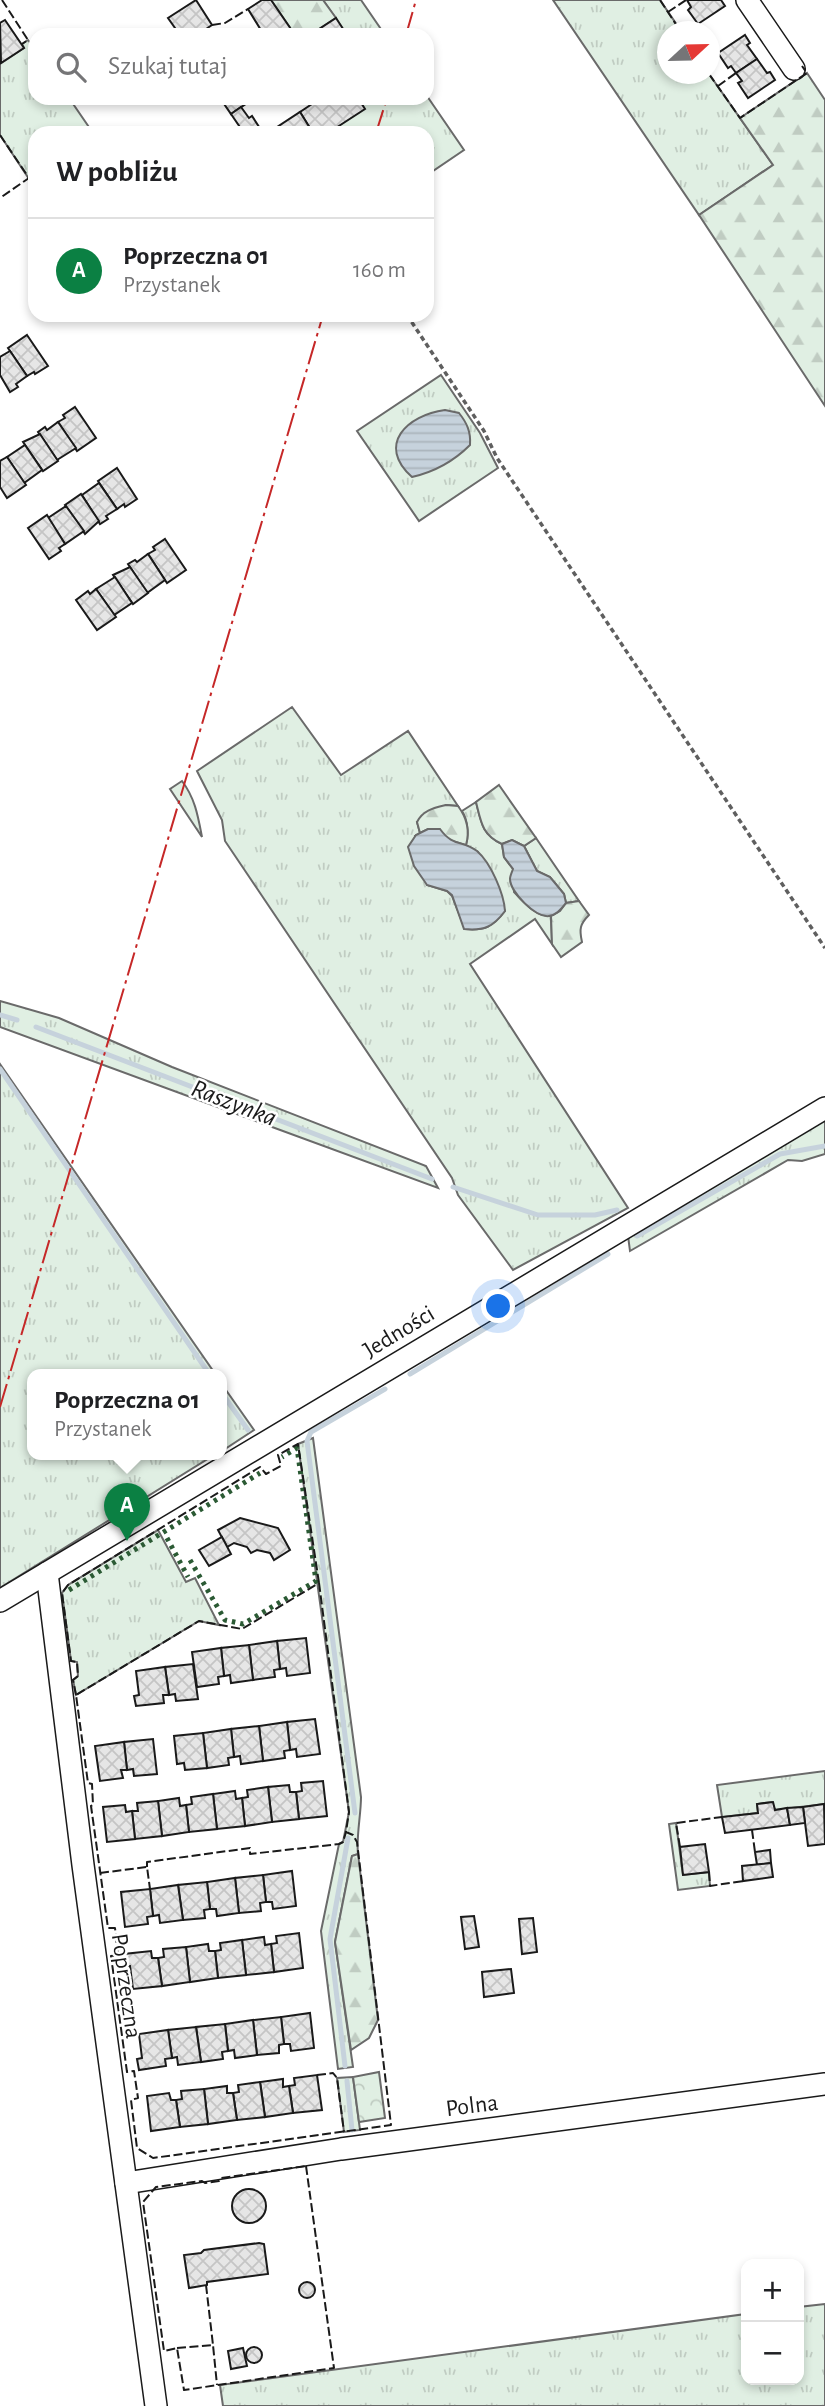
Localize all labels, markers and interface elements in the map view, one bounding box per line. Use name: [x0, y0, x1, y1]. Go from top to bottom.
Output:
north arrow: [657, 21, 720, 84]
search box: [28, 28, 434, 105]
icon: search: [52, 48, 90, 86]
text: Szukaj tutaj: [108, 53, 228, 79]
text: W pobliżu: [56, 157, 178, 187]
text: Poprzeczna 01: [123, 243, 269, 269]
text: A: [72, 259, 86, 282]
text: 160 m: [353, 259, 406, 282]
text: Przystanek: [123, 274, 221, 297]
water label: Raszynka: [188, 1075, 280, 1131]
your location: [481, 1289, 515, 1323]
street label: Jedności: [359, 1301, 439, 1363]
popup: [27, 1369, 227, 1460]
text: Poprzeczna 01: [54, 1387, 200, 1413]
text: Przystanek: [54, 1418, 152, 1441]
pin: A: [104, 1483, 150, 1541]
street label: Poprzeczna: [107, 1932, 145, 2040]
street label: Polna: [444, 2091, 500, 2121]
map controls: [741, 2259, 804, 2385]
button: +: [741, 2259, 804, 2322]
button: −: [741, 2322, 804, 2385]

